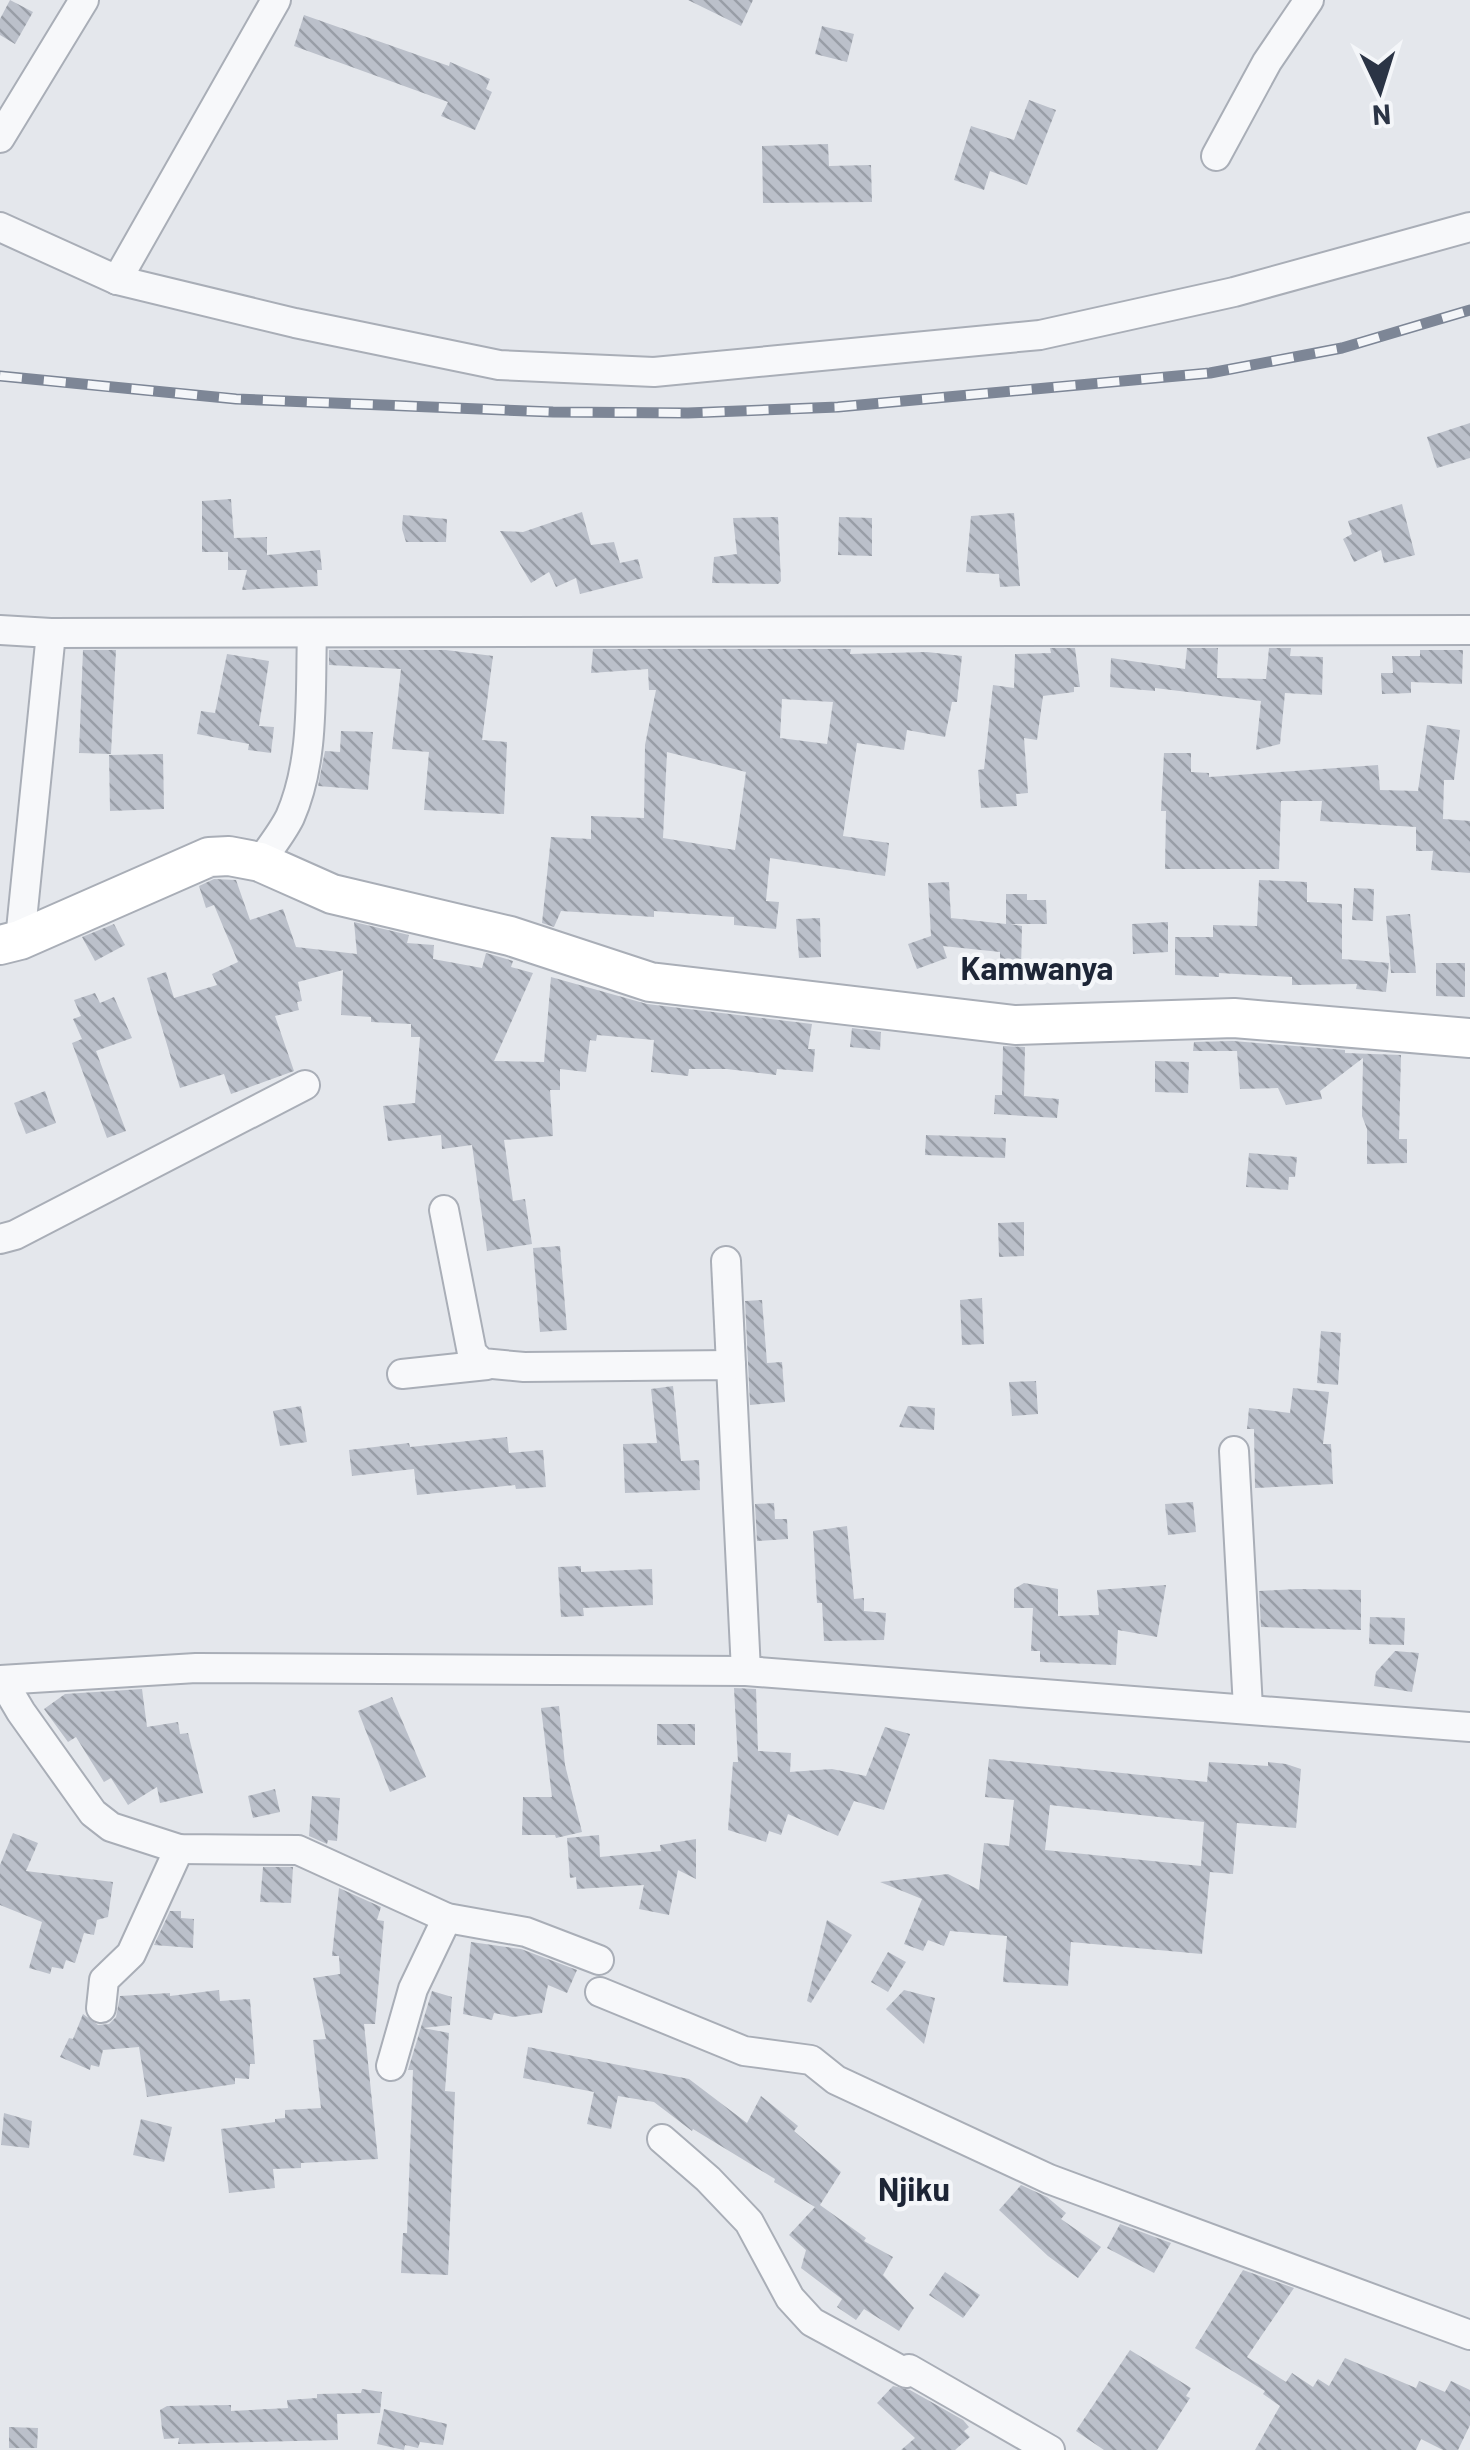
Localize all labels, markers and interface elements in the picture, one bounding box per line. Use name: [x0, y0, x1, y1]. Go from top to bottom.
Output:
north arrow: [1330, 40, 1430, 140]
text: N: [1371, 98, 1392, 134]
district label: Kamwanya: [961, 948, 1114, 986]
district label: Njiku: [878, 2169, 950, 2207]

